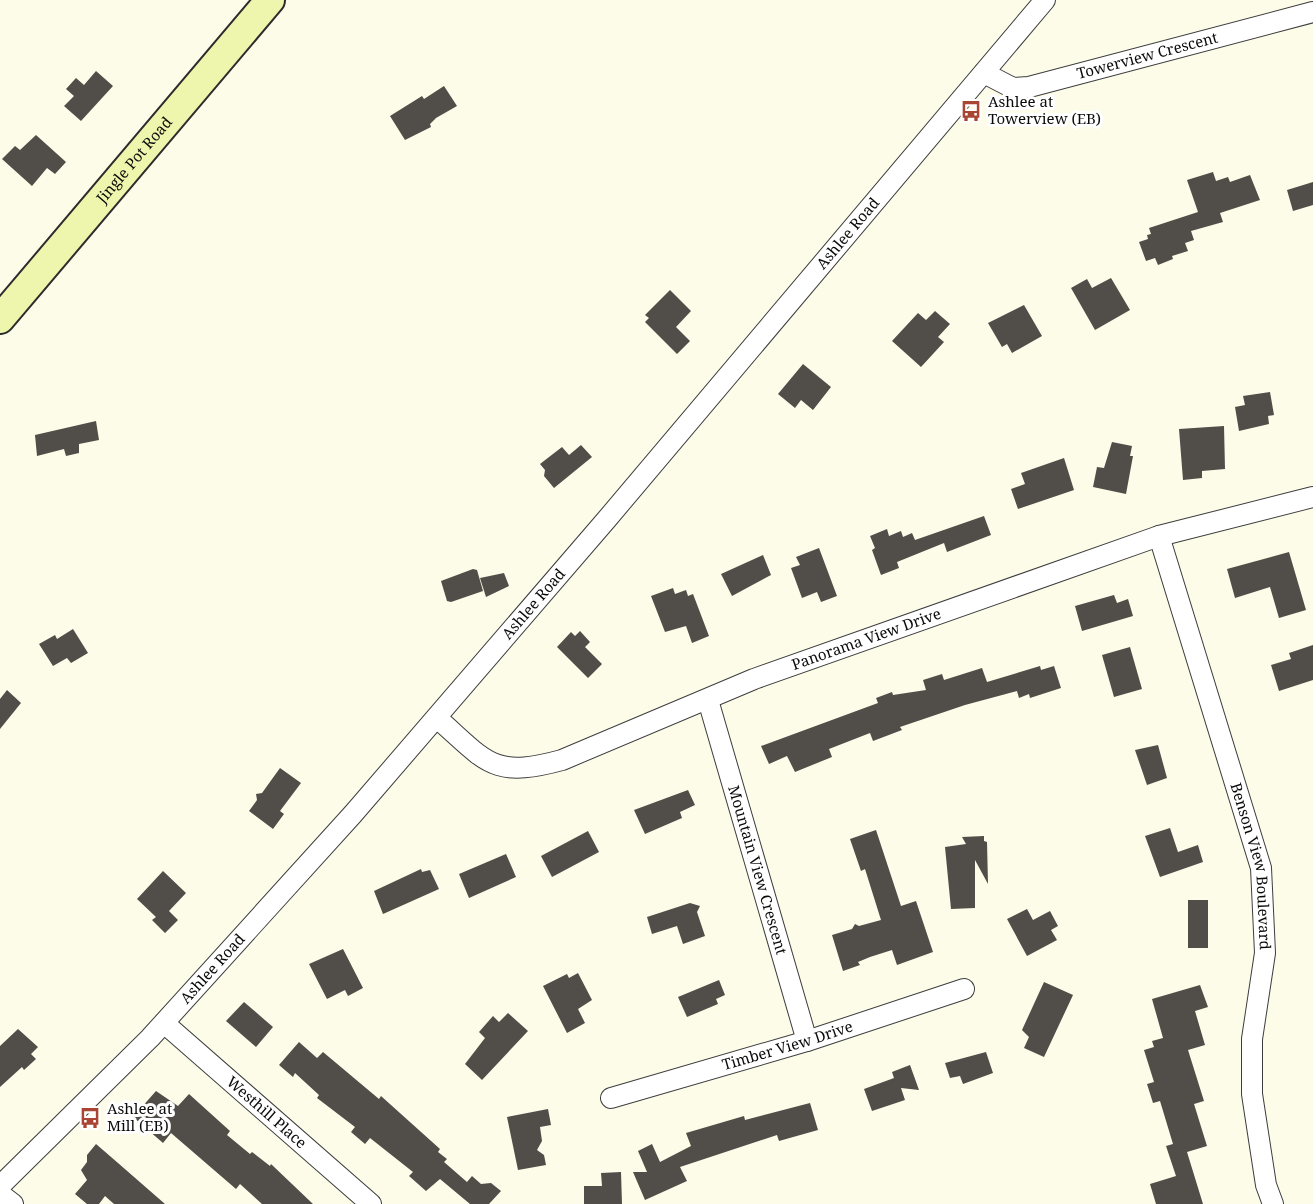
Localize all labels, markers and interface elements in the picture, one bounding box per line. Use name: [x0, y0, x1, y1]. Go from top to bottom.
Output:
street label: Towerview Crescent: [1074, 27, 1220, 83]
place label: Ashlee at Towerview (EB): [988, 91, 1101, 128]
bus stop icon: Ashlee at Towerview (EB): [959, 99, 983, 123]
street label: Jingle Pot Road: [91, 112, 176, 208]
street label: Ashlee Road: [811, 193, 883, 273]
street label: Ashlee Road: [497, 564, 569, 643]
street label: Panorama View Drive: [789, 603, 943, 674]
street label: Benson View Boulevard: [1226, 780, 1276, 950]
street label: Mountain View Crescent: [724, 783, 792, 957]
street label: Ashlee Road: [175, 929, 249, 1007]
street label: Timber View Drive: [719, 1016, 855, 1074]
street label: Westhill Place: [223, 1071, 311, 1152]
place label: Ashlee at Mill (EB): [107, 1098, 172, 1135]
bus stop icon: Ashlee at Mill (EB): [78, 1106, 102, 1130]

